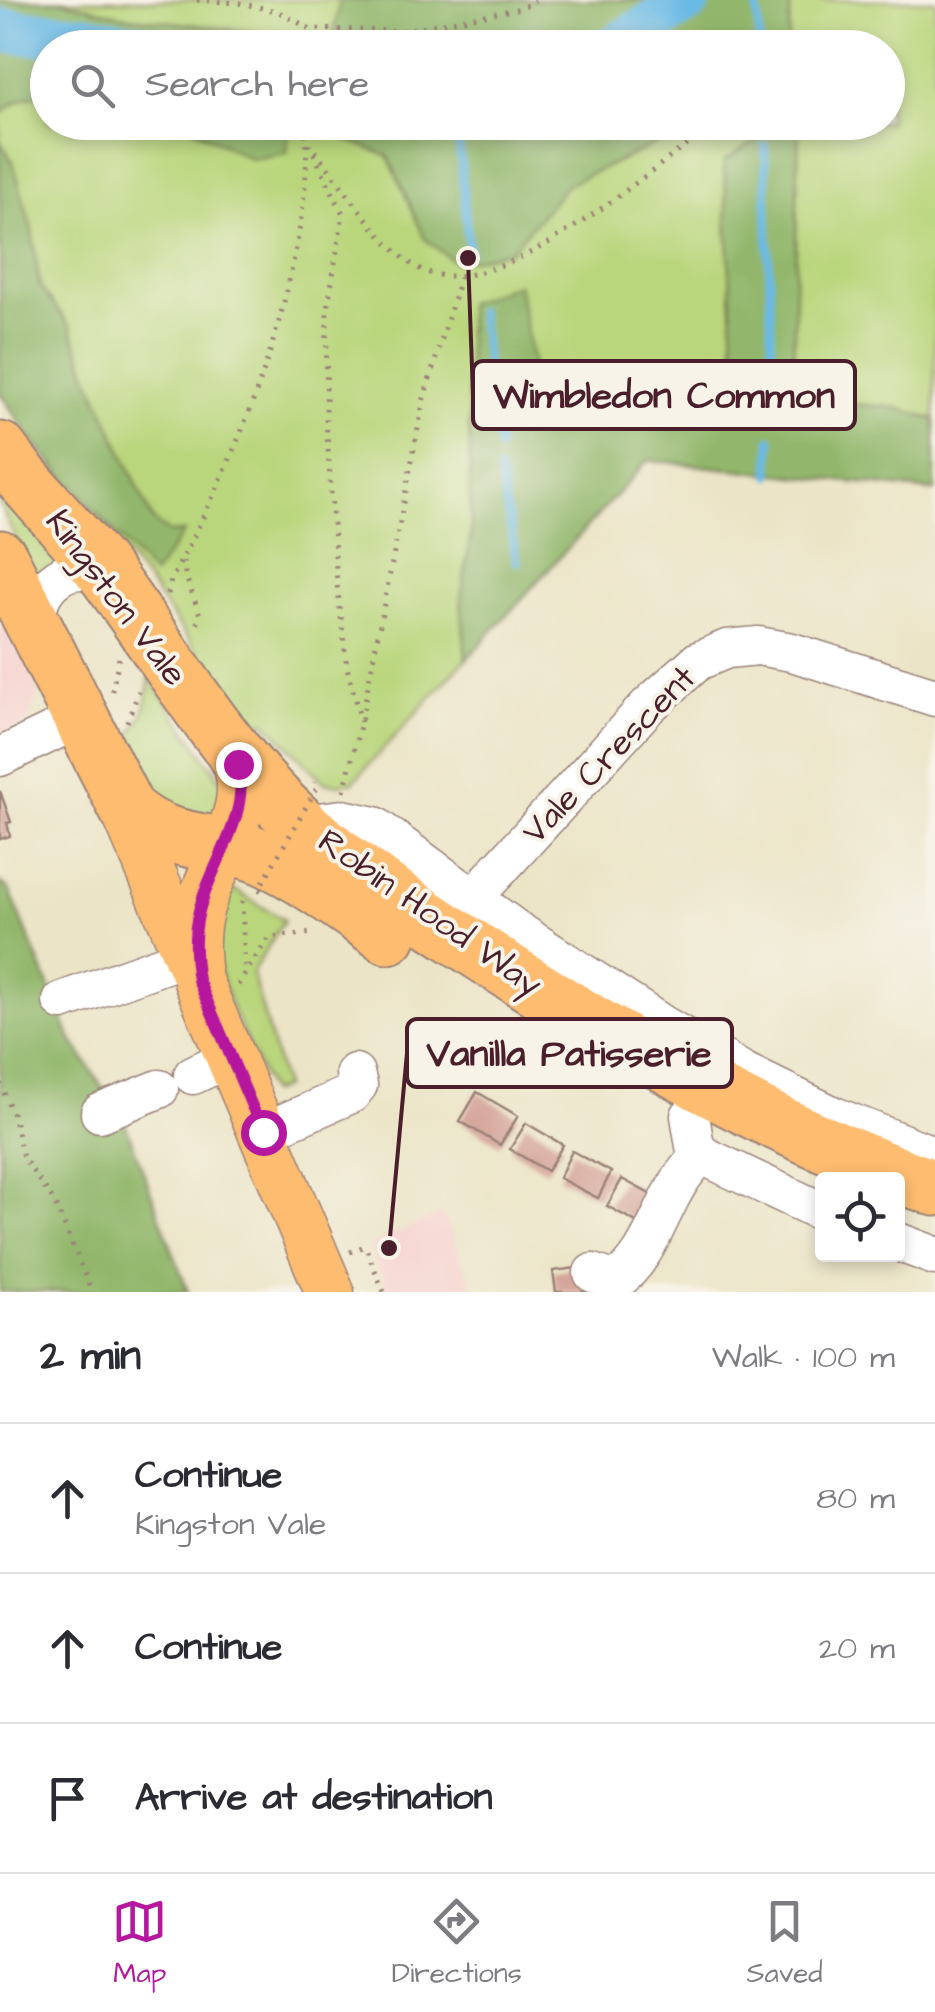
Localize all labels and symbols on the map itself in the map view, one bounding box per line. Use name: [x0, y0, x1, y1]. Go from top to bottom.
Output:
callout: Wimbledon Common: [473, 361, 855, 429]
text: Wimbledon Common: [492, 371, 835, 423]
street label: Kingston Vale: [32, 500, 199, 697]
street label: Vale Crescent: [511, 655, 707, 855]
route end: [216, 742, 262, 788]
street label: Robin Hood Way: [307, 817, 552, 1009]
callout: Vanilla Patisserie: [407, 1019, 732, 1087]
text: Vanilla Patisserie: [425, 1029, 712, 1081]
route start: [241, 1110, 287, 1156]

